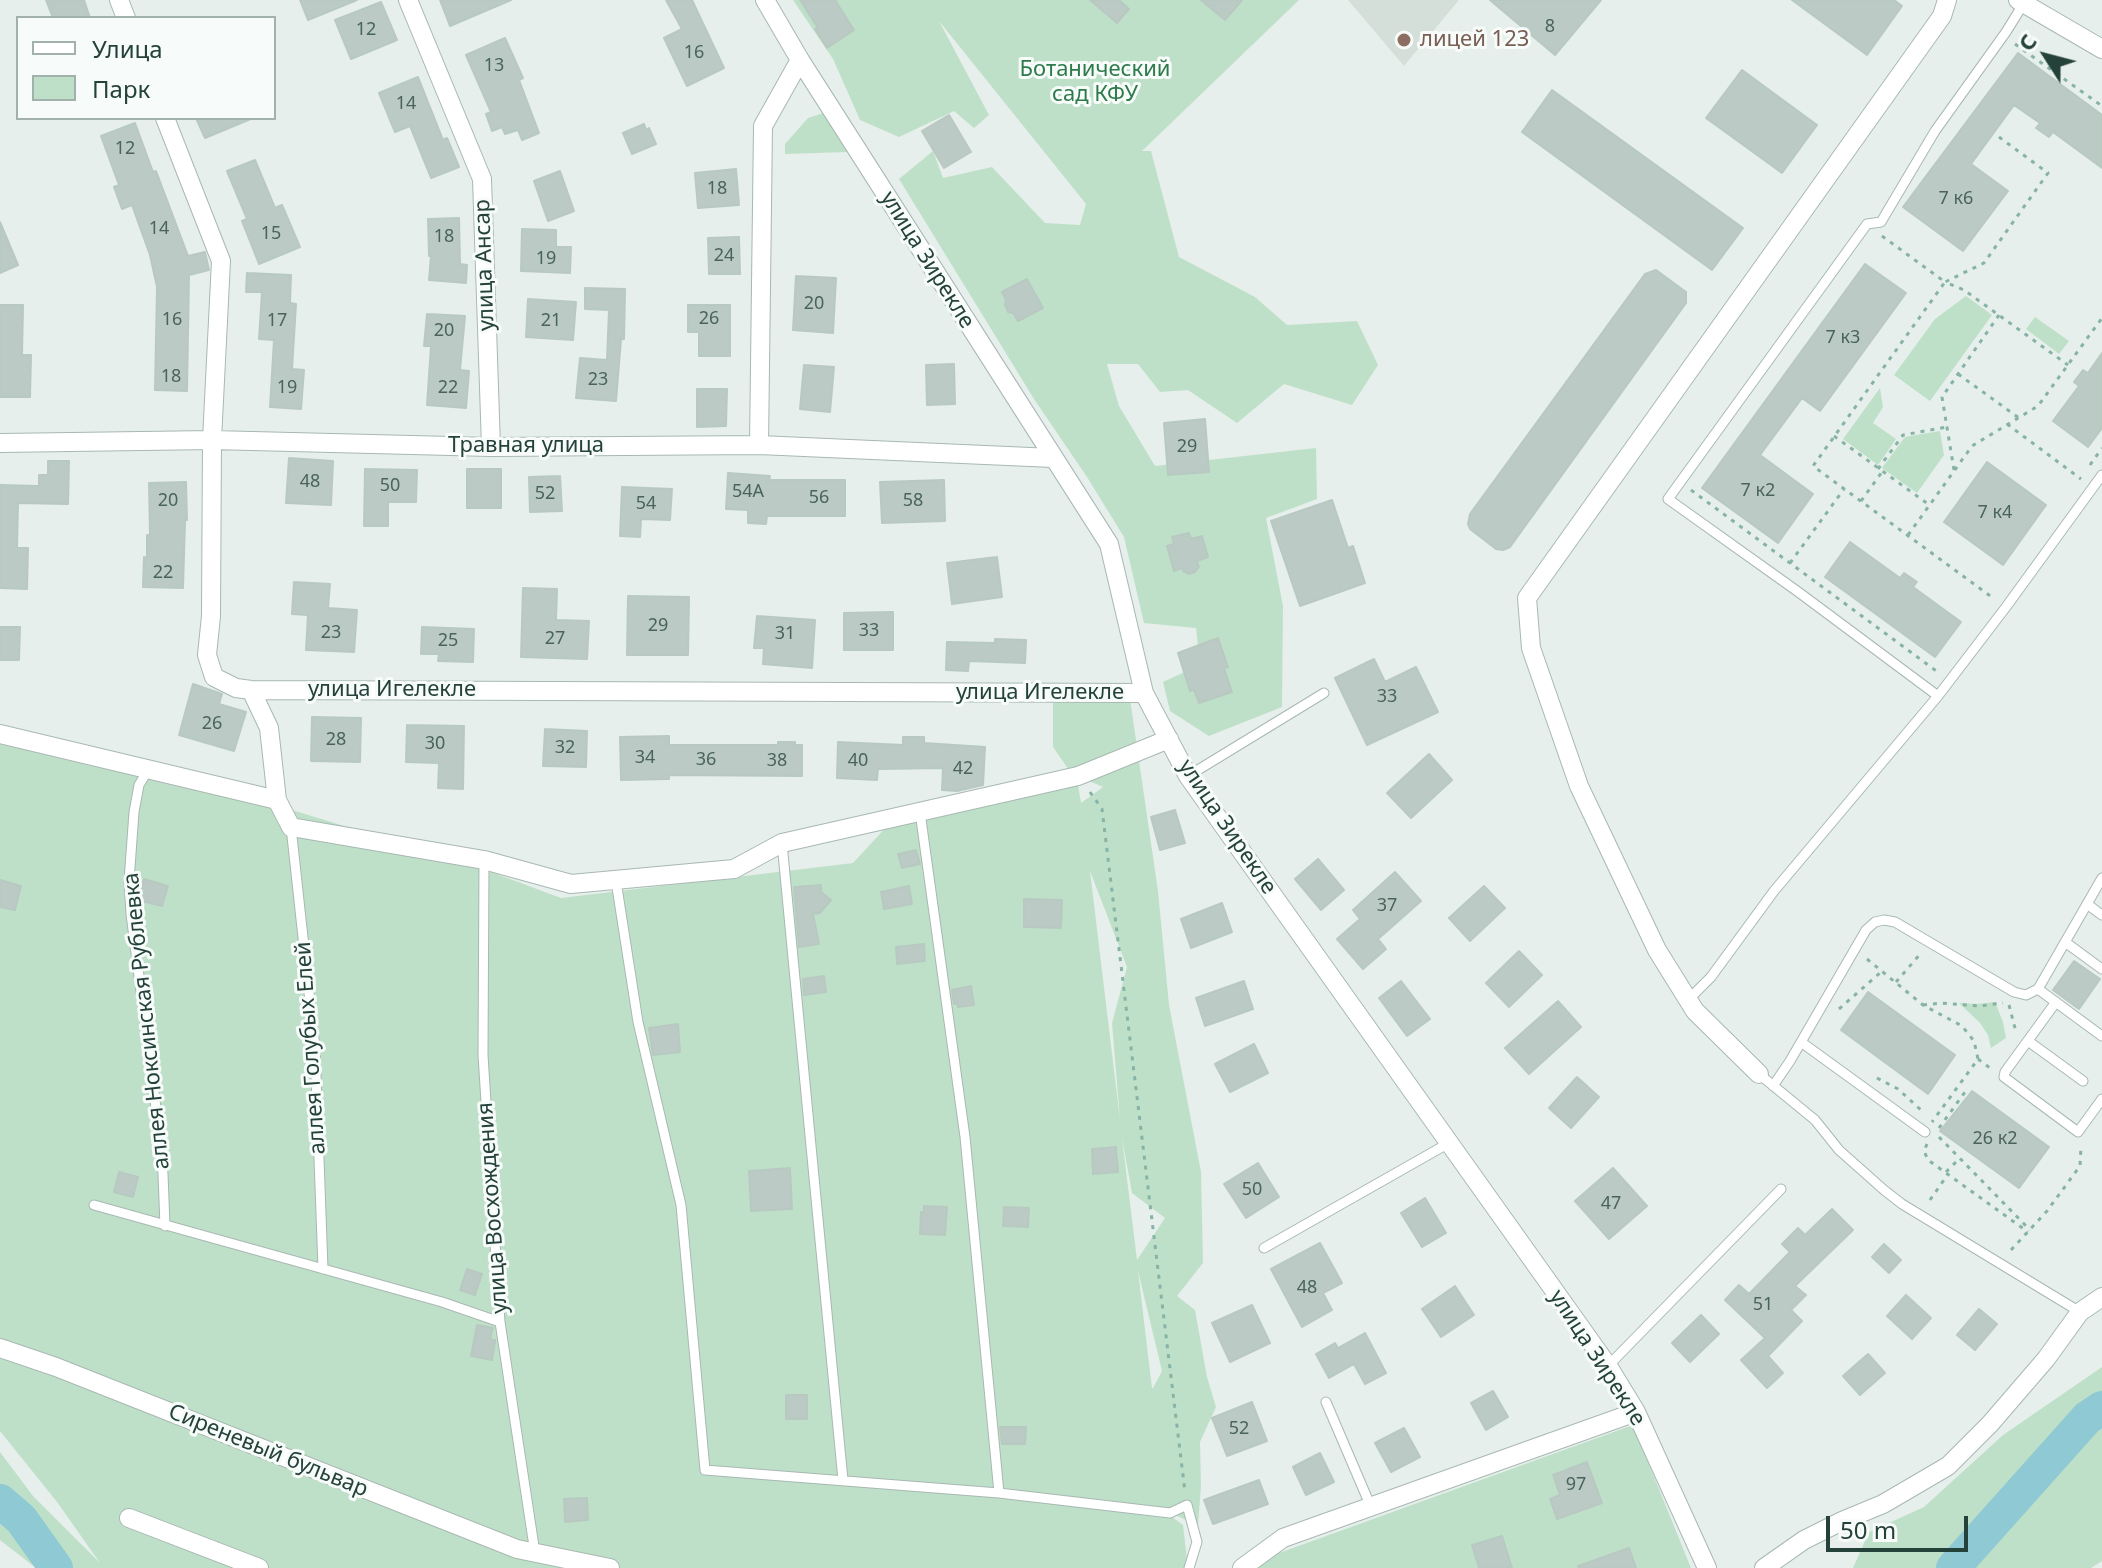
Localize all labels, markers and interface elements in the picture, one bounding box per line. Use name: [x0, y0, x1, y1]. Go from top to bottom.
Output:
legend: [16, 16, 276, 120]
house number: 8: [1545, 16, 1555, 38]
north arrow: [2006, 16, 2086, 96]
house number: 12: [356, 19, 376, 41]
place label: лицей 123: [1420, 27, 1529, 53]
text: С: [2010, 27, 2043, 56]
marker: лицей 123: [1395, 31, 1413, 49]
text: Улица: [92, 32, 163, 65]
house number: 16: [684, 42, 704, 64]
house number: 13: [484, 55, 504, 77]
park label: Ботанический сад КФУ: [1020, 57, 1170, 108]
text: Парк: [92, 72, 150, 105]
house number: 14: [396, 93, 416, 115]
house number: 12: [115, 138, 135, 160]
house number: 18: [707, 178, 727, 200]
street label: улица Зирекле: [874, 187, 980, 333]
house number: 7 к6: [1939, 188, 1973, 210]
street label: улица Ансар: [470, 199, 500, 331]
house number: 14: [149, 218, 169, 240]
house number: 15: [261, 223, 281, 245]
house number: 18: [434, 226, 454, 248]
house number: 24: [714, 245, 734, 267]
house number: 19: [536, 248, 556, 270]
house number: 20: [804, 293, 824, 315]
house number: 26: [699, 308, 719, 330]
house number: 16: [162, 309, 182, 331]
house number: 17: [267, 310, 287, 332]
house number: 21: [541, 310, 561, 332]
house number: 20: [434, 320, 454, 342]
house number: 7 к3: [1826, 327, 1860, 349]
house number: 18: [161, 366, 181, 388]
house number: 23: [588, 369, 608, 391]
house number: 19: [277, 377, 297, 399]
house number: 22: [438, 377, 458, 399]
street label: Травная улица: [448, 433, 604, 459]
house number: 29: [1177, 436, 1197, 458]
house number: 48: [300, 471, 320, 493]
house number: 50: [380, 475, 400, 497]
house number: 7 к2: [1741, 480, 1775, 502]
house number: 54А: [732, 481, 764, 503]
house number: 52: [535, 483, 555, 505]
house number: 56: [809, 487, 829, 509]
house number: 20: [158, 490, 178, 512]
house number: 58: [903, 490, 923, 512]
house number: 54: [636, 493, 656, 515]
house number: 7 к4: [1978, 502, 2012, 524]
house number: 22: [153, 562, 173, 584]
house number: 29: [648, 615, 668, 637]
house number: 33: [859, 620, 879, 642]
house number: 23: [321, 622, 341, 644]
house number: 31: [775, 623, 795, 645]
house number: 27: [545, 628, 565, 650]
house number: 25: [438, 630, 458, 652]
street label: улица Игелекле: [308, 677, 476, 703]
street label: улица Игелекле: [956, 680, 1124, 706]
house number: 33: [1377, 686, 1397, 708]
house number: 26: [202, 713, 222, 735]
house number: 28: [326, 729, 346, 751]
house number: 30: [425, 733, 445, 755]
house number: 32: [555, 737, 575, 759]
house number: 34: [635, 747, 655, 769]
house number: 36: [696, 749, 716, 771]
house number: 38: [767, 750, 787, 772]
house number: 40: [848, 750, 868, 772]
street label: улица Зирекле: [1172, 755, 1282, 899]
house number: 42: [953, 758, 973, 780]
street label: аллея Ноксинская Рублевка: [118, 871, 176, 1171]
house number: 37: [1377, 895, 1397, 917]
street label: аллея Голубых Елей: [290, 941, 332, 1155]
street label: улица Восхождения: [472, 1101, 514, 1315]
house number: 26 к2: [1972, 1128, 2018, 1150]
house number: 50: [1242, 1179, 1262, 1201]
house number: 47: [1601, 1193, 1621, 1215]
house number: 48: [1297, 1277, 1317, 1299]
street label: улица Зирекле: [1543, 1285, 1651, 1431]
house number: 51: [1753, 1294, 1773, 1316]
street label: Сиреневый бульвар: [164, 1399, 372, 1503]
house number: 52: [1229, 1418, 1249, 1440]
house number: 97: [1566, 1474, 1586, 1496]
scale bar: [1830, 1500, 1972, 1550]
text: 50 m: [1840, 1513, 1896, 1546]

